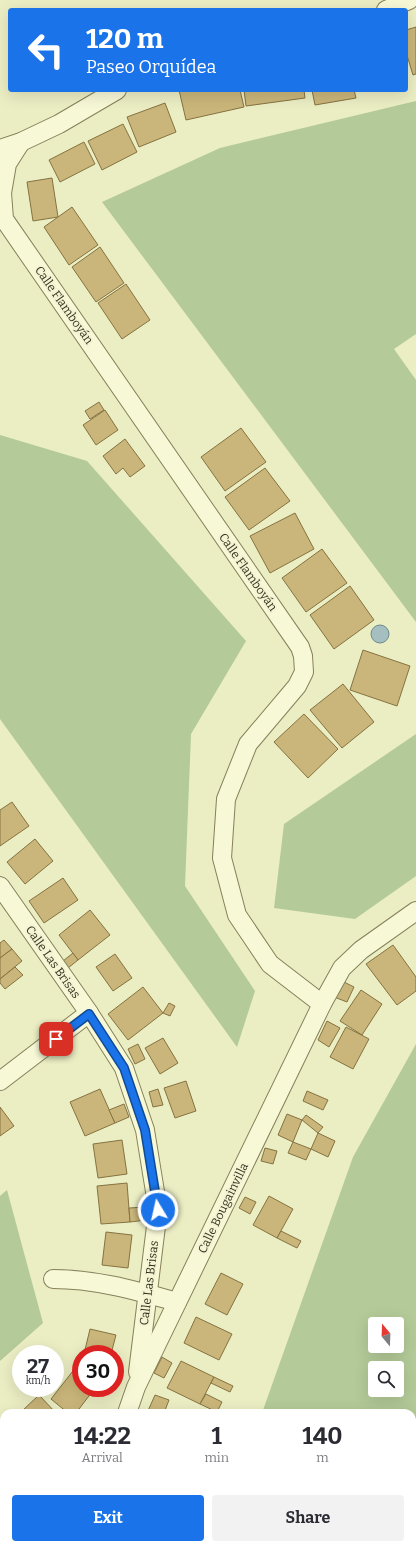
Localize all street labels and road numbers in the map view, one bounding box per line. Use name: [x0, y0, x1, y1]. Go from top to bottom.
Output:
street label: Calle Flamboyán: [32, 263, 96, 347]
street label: Calle Flamboyán: [216, 530, 280, 614]
street label: Calle Las Brisas: [23, 923, 83, 1001]
street label: Calle Bougainvilla: [195, 1160, 251, 1256]
street label: Calle Las Brisas: [137, 1240, 161, 1326]

